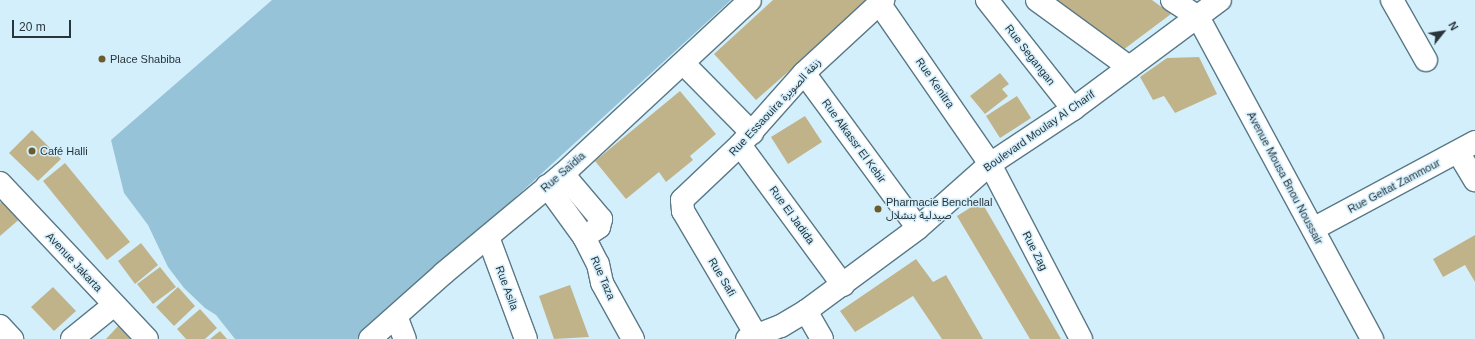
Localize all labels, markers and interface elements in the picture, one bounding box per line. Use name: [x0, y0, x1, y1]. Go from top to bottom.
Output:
scale bar: [14, 12, 73, 38]
north arrow: [1423, 12, 1463, 52]
text: 20 m: [19, 20, 46, 34]
text: N: [1446, 20, 1461, 32]
street label: Rue Segangan: [1002, 22, 1058, 88]
place label: Place Shabiba: [110, 52, 181, 66]
marker: Place Shabiba: [97, 54, 107, 64]
street label: Rue Kenitra: [913, 55, 957, 111]
street label: Rue Essaouira زنقة الصويرة: [726, 56, 824, 158]
street label: Boulevard Moulay Al Charif: [981, 87, 1097, 175]
street label: Rue Alkassr El Kebir: [819, 96, 889, 186]
street label: Avenue Mousa Bnou Noussair: [1244, 109, 1326, 247]
place label: Café Halli: [40, 144, 88, 158]
marker: Café Halli: [27, 146, 37, 156]
street label: Rue Saïdia: [538, 149, 588, 195]
street label: Rue Geltat Zammour: [1346, 156, 1442, 216]
street label: Rue El Jadida: [767, 183, 817, 247]
place label: Pharmacie Benchellal صيدلية بنشلال: [886, 196, 992, 222]
marker: Pharmacie Benchellal صيدلية بنشلال: [873, 204, 883, 214]
street label: Rue Zag: [1020, 229, 1050, 273]
street label: Avenue Jakarta: [43, 230, 105, 294]
street label: Rue Taza: [588, 254, 618, 302]
street label: Rue Safi: [705, 256, 739, 298]
street label: Rue Asila: [493, 264, 521, 312]

